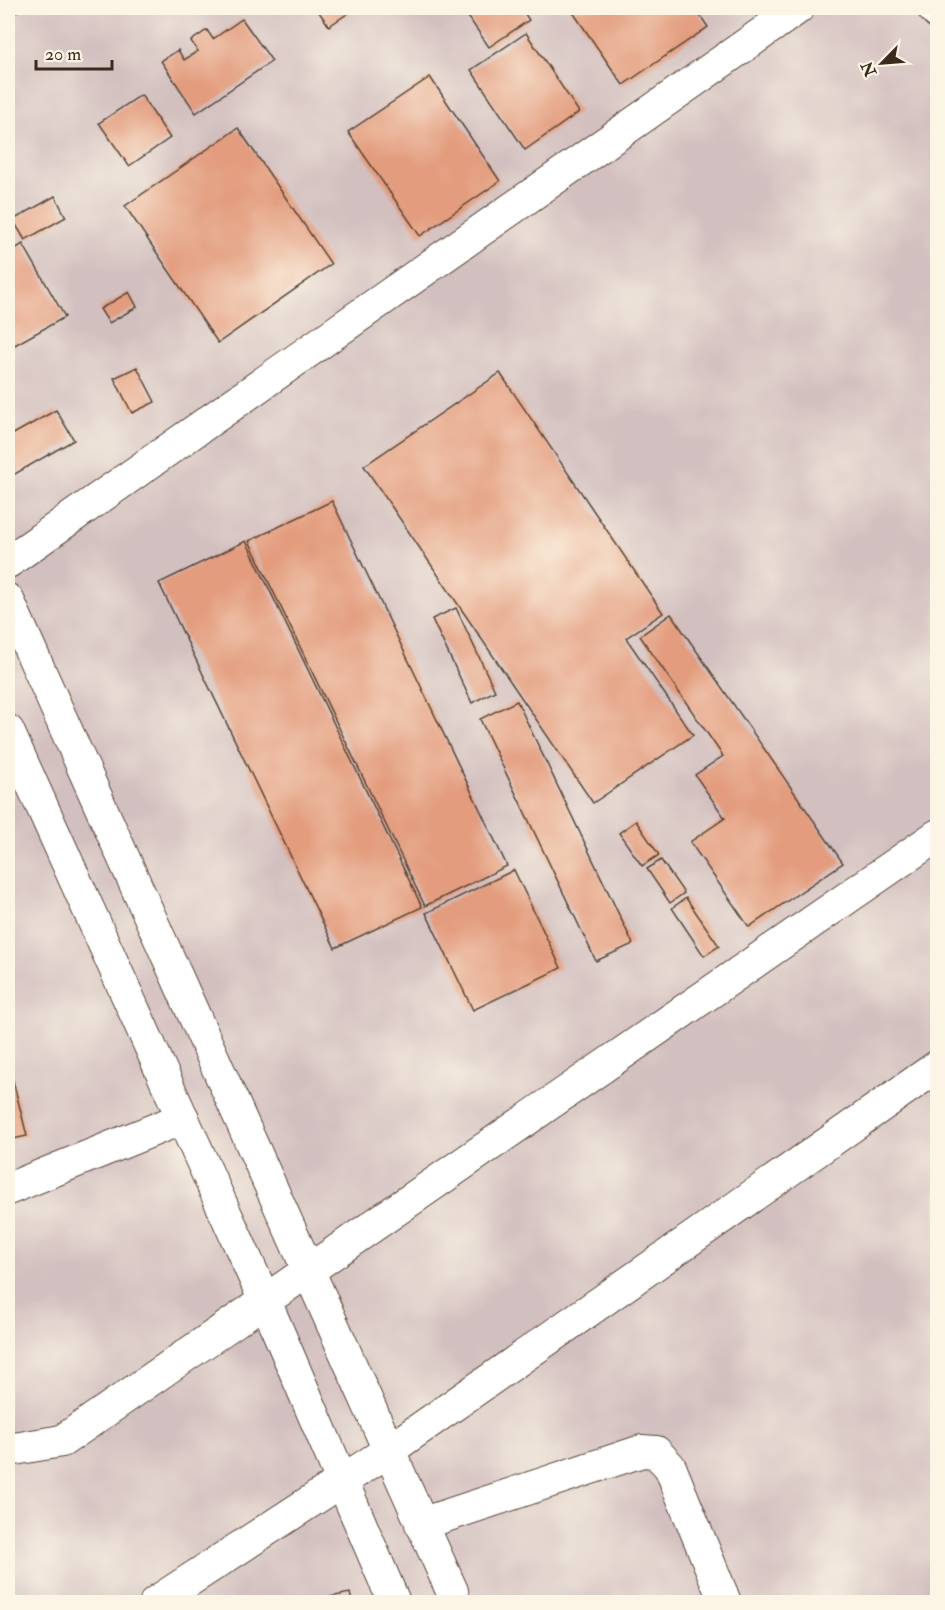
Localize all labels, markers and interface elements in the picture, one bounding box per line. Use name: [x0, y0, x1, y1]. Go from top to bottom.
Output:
scale bar: [36, 33, 112, 71]
north arrow: [852, 33, 912, 93]
text: 20 m: [45, 43, 81, 66]
text: N: [857, 58, 882, 81]

